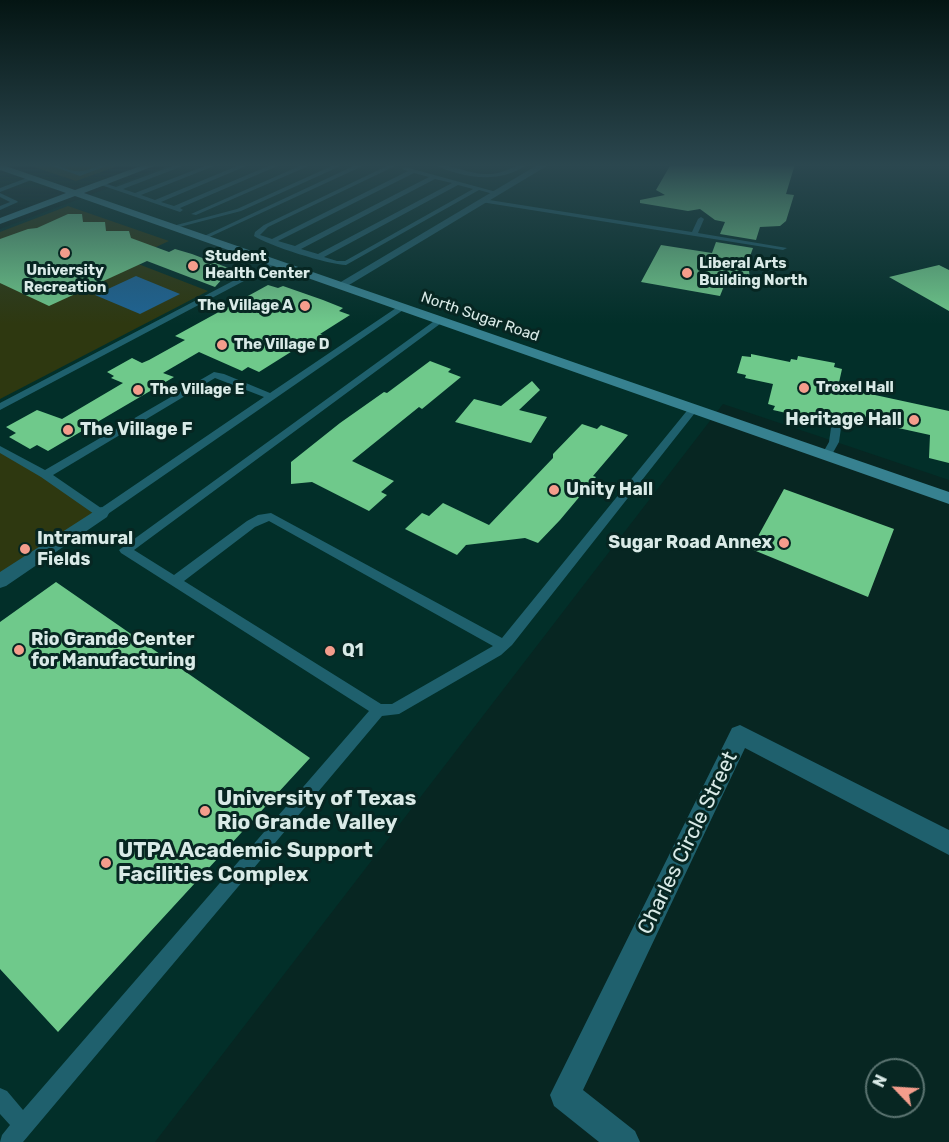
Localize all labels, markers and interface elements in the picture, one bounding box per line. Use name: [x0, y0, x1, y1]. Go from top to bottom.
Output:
marker: University Recreation: [58, 246, 72, 260]
place label: Student Health Center: [205, 248, 310, 283]
place label: Liberal Arts Building North: [699, 255, 807, 290]
marker: Student Health Center: [186, 259, 200, 273]
place label: University Recreation: [24, 262, 106, 297]
marker: Liberal Arts Building North: [680, 266, 694, 280]
street label: North Sugar Road: [418, 288, 542, 346]
place label: The Village A: [198, 297, 293, 315]
marker: The Village A: [298, 299, 312, 313]
place label: The Village D: [234, 336, 329, 354]
marker: The Village D: [215, 338, 229, 352]
place label: Troxel Hall: [816, 379, 894, 397]
place label: The Village E: [150, 381, 244, 399]
marker: Troxel Hall: [797, 381, 811, 395]
marker: The Village E: [131, 383, 145, 397]
place label: Heritage Hall: [785, 409, 902, 431]
marker: Heritage Hall: [907, 413, 921, 427]
place label: The Village F: [80, 419, 193, 441]
marker: The Village F: [61, 423, 75, 437]
place label: Unity Hall: [566, 479, 653, 501]
marker: Unity Hall: [547, 483, 561, 497]
place label: Intramural Fields: [37, 528, 133, 570]
place label: Sugar Road Annex: [608, 532, 772, 554]
marker: Sugar Road Annex: [777, 536, 791, 550]
marker: Intramural Fields: [18, 542, 32, 556]
place label: Rio Grande Center for Manufacturing: [31, 629, 196, 672]
place label: Q1: [342, 640, 364, 662]
marker: Rio Grande Center for Manufacturing: [12, 643, 26, 657]
marker: Q1: [323, 644, 337, 658]
street label: Charles Circle Street: [633, 747, 743, 939]
place label: University of Texas Rio Grande Valley: [217, 786, 416, 836]
marker: University of Texas Rio Grande Valley: [198, 804, 212, 818]
place label: UTPA Academic Support Facilities Complex: [118, 838, 373, 888]
marker: UTPA Academic Support Facilities Complex: [99, 856, 113, 870]
north arrow: [865, 1058, 925, 1118]
text: N: [869, 1072, 891, 1090]

